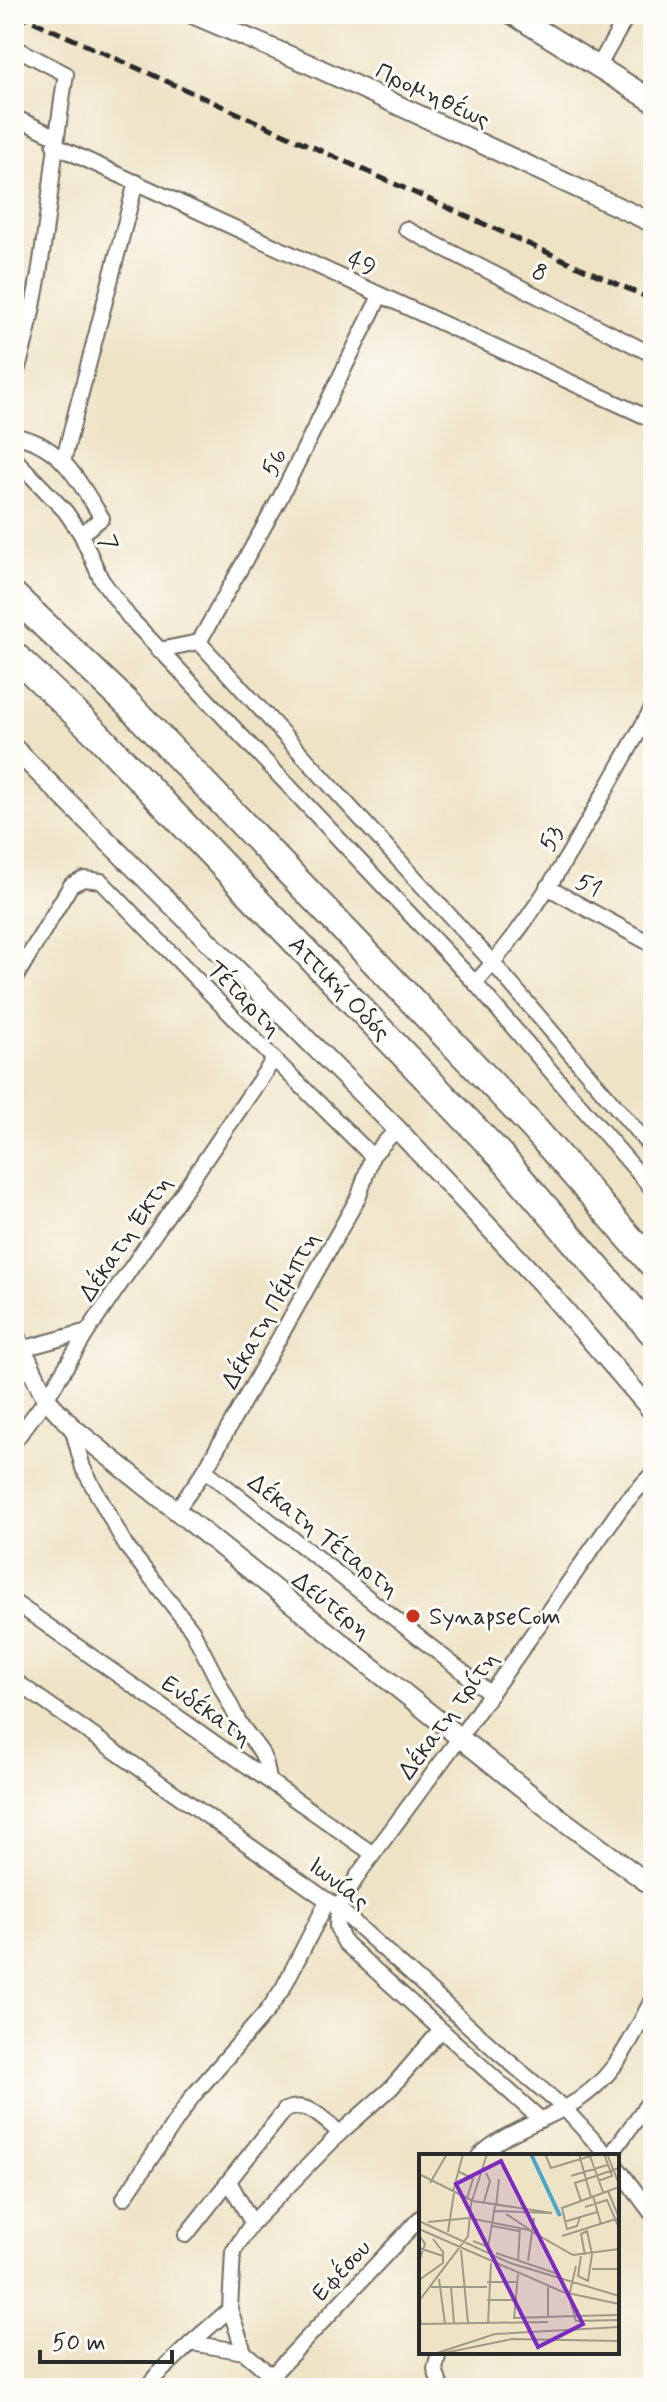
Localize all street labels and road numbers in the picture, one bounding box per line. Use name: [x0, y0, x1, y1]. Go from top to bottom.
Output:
street label: Προμηθέως: [370, 55, 495, 136]
street label: 49: [342, 244, 381, 284]
street label: 8: [526, 256, 552, 290]
street label: 56: [255, 443, 295, 482]
street label: 7: [91, 531, 125, 557]
street label: 53: [533, 820, 572, 857]
street label: 51: [570, 867, 606, 906]
street label: Αττική Οδός: [281, 930, 397, 1048]
street label: Τέταρτη: [200, 953, 289, 1044]
street label: Δέκατη Έκτη: [72, 1169, 180, 1308]
street label: Δέκατη Πέμπτη: [214, 1226, 327, 1395]
street label: Δέκατη Τέταρτη: [241, 1467, 406, 1605]
street label: Δεύτερη: [285, 1566, 377, 1647]
street label: Δέκατη τρίτη: [391, 1645, 506, 1786]
street label: Ενδέκατη: [155, 1668, 258, 1754]
street label: Ιωνίας: [301, 1851, 375, 1918]
street label: Εφέσου: [305, 2233, 379, 2308]

